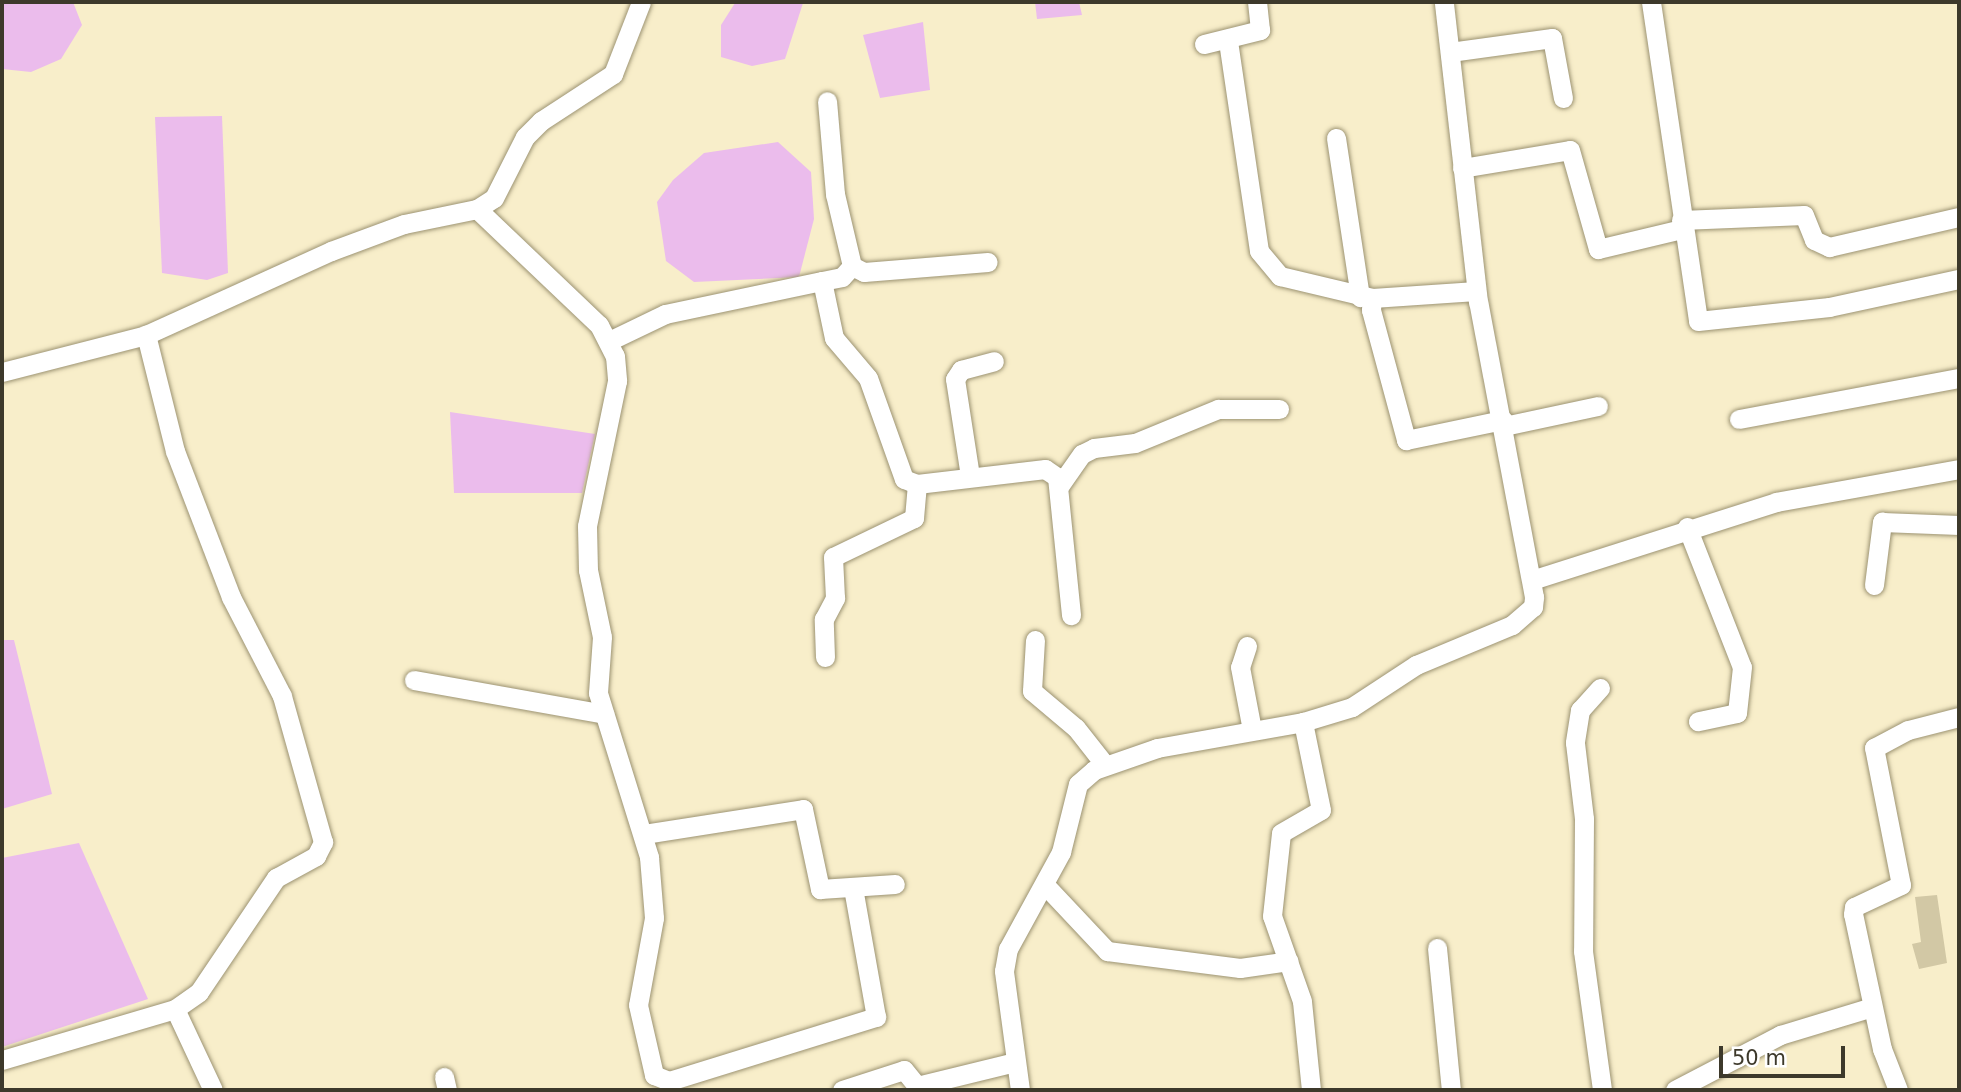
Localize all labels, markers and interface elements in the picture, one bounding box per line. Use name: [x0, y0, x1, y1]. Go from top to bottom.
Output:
scale bar: [1723, 1032, 1849, 1076]
text: 50 m: [1732, 1046, 1786, 1070]

